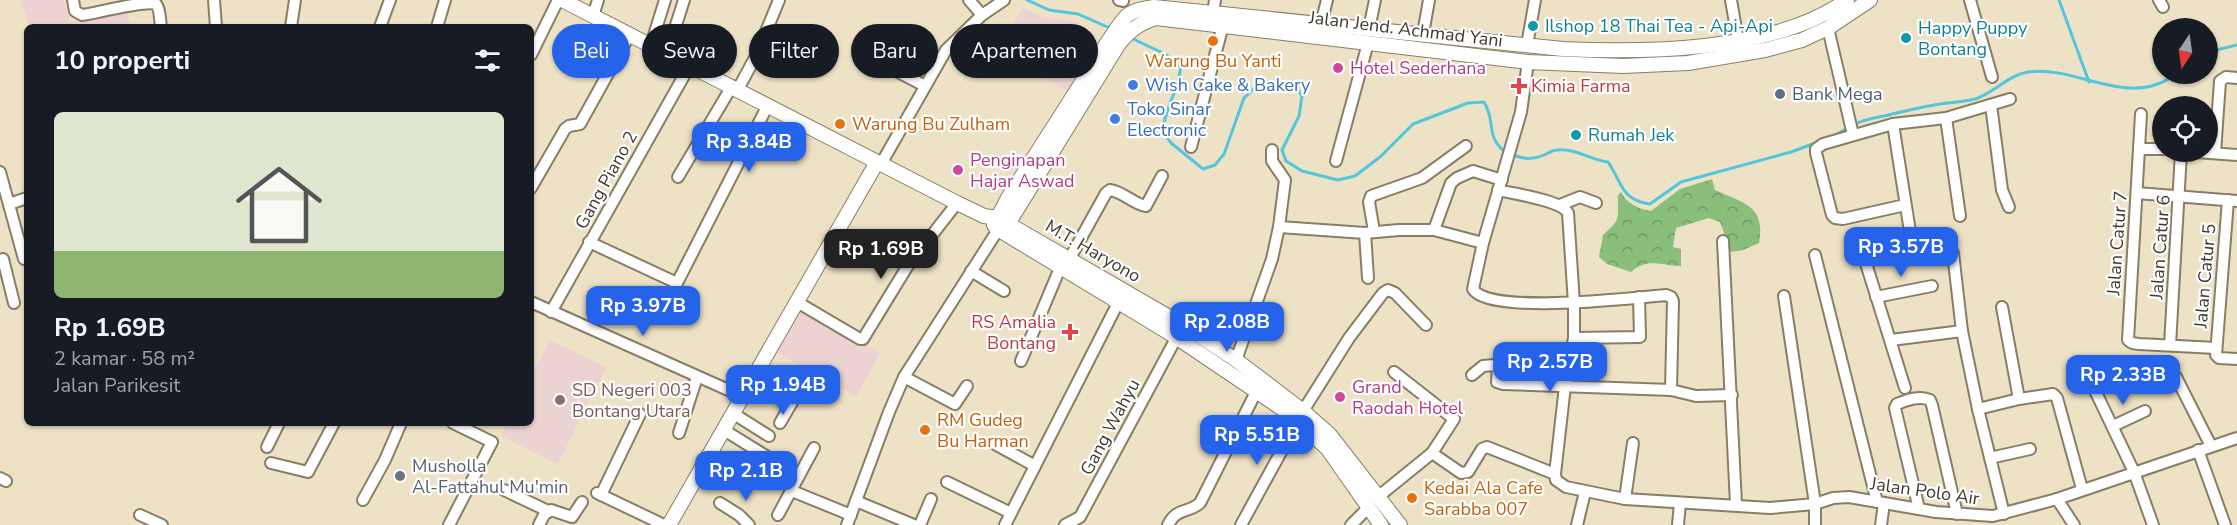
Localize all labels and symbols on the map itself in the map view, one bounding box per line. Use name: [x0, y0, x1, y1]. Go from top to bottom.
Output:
street label: Jalan Jend. Achmad Yani: [1307, 5, 1504, 53]
place label: Ilshop 18 Thai Tea - Api-Api: [1545, 14, 1773, 38]
place label: Happy Puppy Bontang: [1918, 16, 2028, 61]
north arrow: [2152, 18, 2218, 84]
marker: Ilshop 18 Thai Tea - Api-Api: [1526, 19, 1540, 33]
marker: Happy Puppy Bontang: [1899, 31, 1913, 45]
marker: Warung Bu Yanti: [1206, 34, 1220, 48]
place label: Warung Bu Yanti: [1145, 49, 1281, 73]
place label: Hotel Sederhana: [1350, 56, 1486, 80]
marker: Hotel Sederhana: [1331, 61, 1345, 75]
place label: Wish Cake & Bakery: [1145, 73, 1311, 97]
place label: Kimia Farma: [1531, 74, 1631, 98]
marker: Wish Cake & Bakery: [1126, 78, 1140, 92]
marker: Kimia Farma: [1512, 79, 1526, 93]
place label: Bank Mega: [1792, 82, 1883, 106]
marker: Bank Mega: [1773, 87, 1787, 101]
place label: Toko Sinar Electronic: [1127, 97, 1212, 142]
place label: Warung Bu Zulham: [852, 112, 1010, 136]
marker: Toko Sinar Electronic: [1108, 112, 1122, 126]
marker: Warung Bu Zulham: [833, 117, 847, 131]
pin: Rp 3.84B: [687, 122, 811, 173]
place label: Rumah Jek: [1588, 123, 1675, 147]
street label: Gang Piano 2: [569, 127, 643, 233]
marker: Rumah Jek: [1569, 128, 1583, 142]
place label: Penginapan Hajar Aswad: [970, 148, 1075, 193]
marker: Penginapan Hajar Aswad: [951, 163, 965, 177]
street label: Jalan Catur 7: [2101, 190, 2133, 297]
street label: Jalan Catur 6: [2144, 194, 2176, 301]
street label: M.T. Haryono: [1041, 214, 1145, 288]
street label: Jalan Catur 5: [2188, 223, 2222, 330]
pin: Rp 3.57B: [1839, 227, 1963, 278]
pin: Rp 1.69B: [819, 229, 943, 280]
pin: Rp 3.97B: [581, 286, 705, 337]
pin: Rp 2.08B: [1165, 302, 1289, 353]
place label: RS Amalia Bontang: [971, 310, 1056, 355]
marker: RS Amalia Bontang: [1061, 323, 1079, 341]
pin: Rp 2.57B: [1488, 342, 1612, 393]
pin: Rp 2.33B: [2061, 355, 2185, 406]
pin: Rp 1.94B: [721, 365, 845, 416]
street label: Gang Wahyu: [1075, 375, 1145, 479]
place label: Grand Raodah Hotel: [1352, 375, 1464, 420]
place label: SD Negeri 003 Bontang Utara: [572, 378, 692, 423]
marker: Grand Raodah Hotel: [1333, 390, 1347, 404]
marker: SD Negeri 003 Bontang Utara: [553, 393, 567, 407]
place label: RM Gudeg Bu Harman: [937, 408, 1029, 453]
pin: Rp 5.51B: [1195, 415, 1319, 466]
marker: RM Gudeg Bu Harman: [918, 423, 932, 437]
pin: Rp 2.1B: [691, 451, 801, 502]
place label: Musholla Al-Fattahul Mu'min: [412, 454, 568, 499]
marker: Musholla Al-Fattahul Mu'min: [393, 469, 407, 483]
street label: Jalan Polo Air: [1868, 471, 1982, 511]
place label: Kedai Ala Cafe Sarabba 007: [1424, 476, 1543, 521]
marker: Kedai Ala Cafe Sarabba 007: [1405, 491, 1419, 505]

